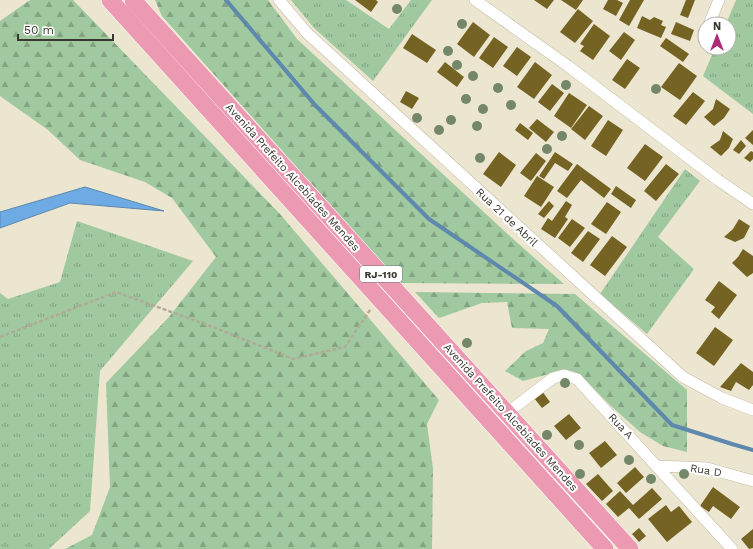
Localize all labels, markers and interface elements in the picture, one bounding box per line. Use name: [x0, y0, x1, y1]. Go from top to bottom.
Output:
scale bar: [18, 16, 113, 42]
north arrow: [697, 16, 737, 56]
text: N: [713, 20, 721, 33]
text: 50 m: [24, 23, 54, 37]
street label: Avenida Prefeito Alcebíades Mendes: [223, 101, 363, 254]
street label: Rua 21 de Abril: [473, 185, 541, 250]
road number: RJ-110: [360, 266, 402, 282]
street label: Avenida Prefeito Alcebíades Mendes: [441, 341, 581, 494]
street label: Rua A: [605, 411, 636, 442]
street label: Rua D: [689, 462, 723, 479]

